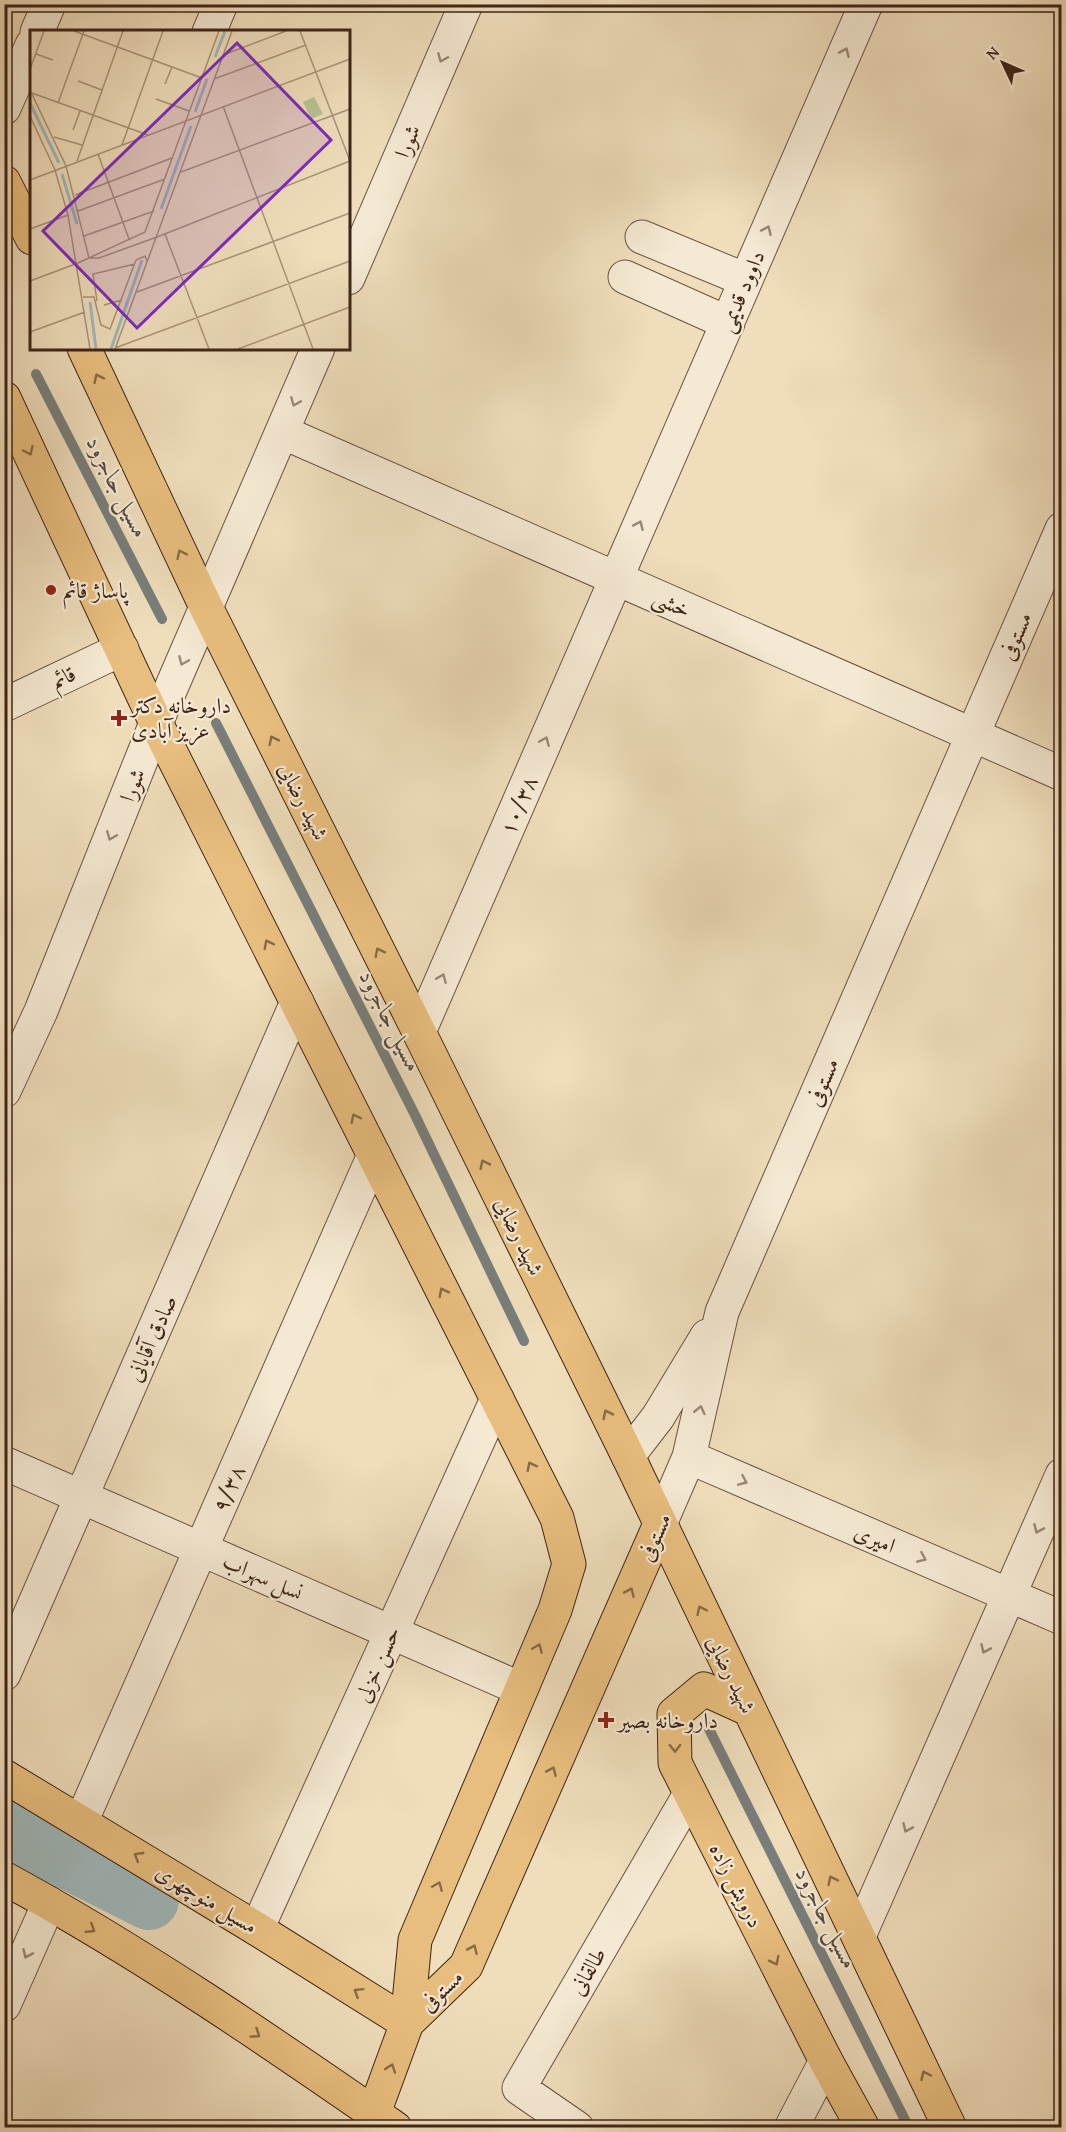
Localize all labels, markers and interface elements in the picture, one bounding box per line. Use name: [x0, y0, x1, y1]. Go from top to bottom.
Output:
inset map: [30, 30, 350, 350]
north arrow: [973, 33, 1033, 93]
text: N: [980, 40, 1005, 65]
one-way arrow: [838, 47, 850, 58]
one-way arrow: [438, 52, 450, 63]
street label: شورا: [386, 119, 428, 163]
one-way arrow: [760, 226, 772, 237]
street label: داوود قدیمی: [709, 245, 773, 337]
one-way arrow: [93, 373, 105, 384]
one-way arrow: [290, 395, 302, 406]
water label: مسیل جاجرود: [78, 430, 159, 544]
one-way arrow: [22, 444, 34, 455]
one-way arrow: [632, 520, 644, 531]
one-way arrow: [177, 549, 189, 560]
place label: پاساژ قائم: [63, 574, 130, 610]
street label: خشی: [648, 580, 696, 626]
marker: پاساژ قائم: [44, 583, 58, 597]
street label: مستوفی: [991, 607, 1039, 665]
one-way arrow: [178, 654, 190, 665]
street label: قائم: [45, 657, 83, 700]
place label: داروخانه دکتر عزیز آبادی: [129, 689, 231, 746]
marker: داروخانه دکتر عزیز آبادی: [112, 711, 126, 725]
one-way arrow: [268, 735, 280, 746]
one-way arrow: [538, 737, 550, 748]
street label: شهید رضایی: [271, 756, 337, 846]
street label: شورا: [111, 763, 153, 807]
street label: ۱۰/۳۸: [491, 770, 545, 840]
one-way arrow: [106, 830, 118, 841]
one-way arrow: [263, 939, 275, 950]
one-way arrow: [375, 947, 386, 958]
water label: مسیل جاجرود: [351, 964, 432, 1078]
one-way arrow: [435, 973, 447, 984]
street label: مستوفی: [798, 1053, 846, 1111]
one-way arrow: [351, 1113, 363, 1124]
one-way arrow: [480, 1159, 492, 1170]
street label: شهید رضایی: [487, 1191, 553, 1281]
one-way arrow: [439, 1287, 450, 1298]
street label: صادق آقایانی: [118, 1290, 184, 1386]
one-way arrow: [693, 1405, 706, 1415]
one-way arrow: [603, 1410, 615, 1421]
street label: ۹/۳۸: [203, 1459, 253, 1517]
one-way arrow: [527, 1462, 538, 1472]
one-way arrow: [736, 1473, 747, 1485]
street label: مستوفی: [629, 1508, 679, 1566]
street label: امیری: [849, 1515, 901, 1561]
one-way arrow: [1033, 1522, 1045, 1533]
street label: نسل سهراب: [218, 1544, 308, 1608]
one-way arrow: [915, 1551, 926, 1563]
one-way arrow: [623, 1587, 635, 1598]
one-way arrow: [697, 1605, 708, 1616]
street label: حسن خزلی: [346, 1621, 408, 1707]
street label: شهید رضایی: [699, 1629, 765, 1719]
one-way arrow: [531, 1643, 543, 1654]
one-way arrow: [981, 1643, 993, 1654]
place label: داروخانه بصیر: [616, 1704, 718, 1736]
marker: داروخانه بصیر: [599, 1713, 613, 1727]
one-way arrow: [668, 1743, 681, 1752]
one-way arrow: [544, 1766, 556, 1777]
one-way arrow: [902, 1821, 914, 1832]
street label: درویش زاده: [702, 1837, 772, 1933]
one-way arrow: [134, 1852, 144, 1864]
street label: مسیل منوچهری: [150, 1855, 264, 1941]
water label: مسیل جاجرود: [787, 1861, 868, 1975]
one-way arrow: [827, 1875, 839, 1886]
one-way arrow: [431, 1881, 443, 1892]
one-way arrow: [85, 1921, 95, 1933]
street label: طالقانی: [560, 1941, 614, 2001]
one-way arrow: [466, 1944, 478, 1955]
one-way arrow: [22, 1947, 34, 1958]
one-way arrow: [768, 1954, 779, 1965]
street label: مستوفی: [412, 1961, 470, 2019]
one-way arrow: [353, 1988, 364, 1999]
one-way arrow: [249, 2026, 260, 2037]
one-way arrow: [383, 2063, 396, 2074]
one-way arrow: [920, 2070, 932, 2081]

